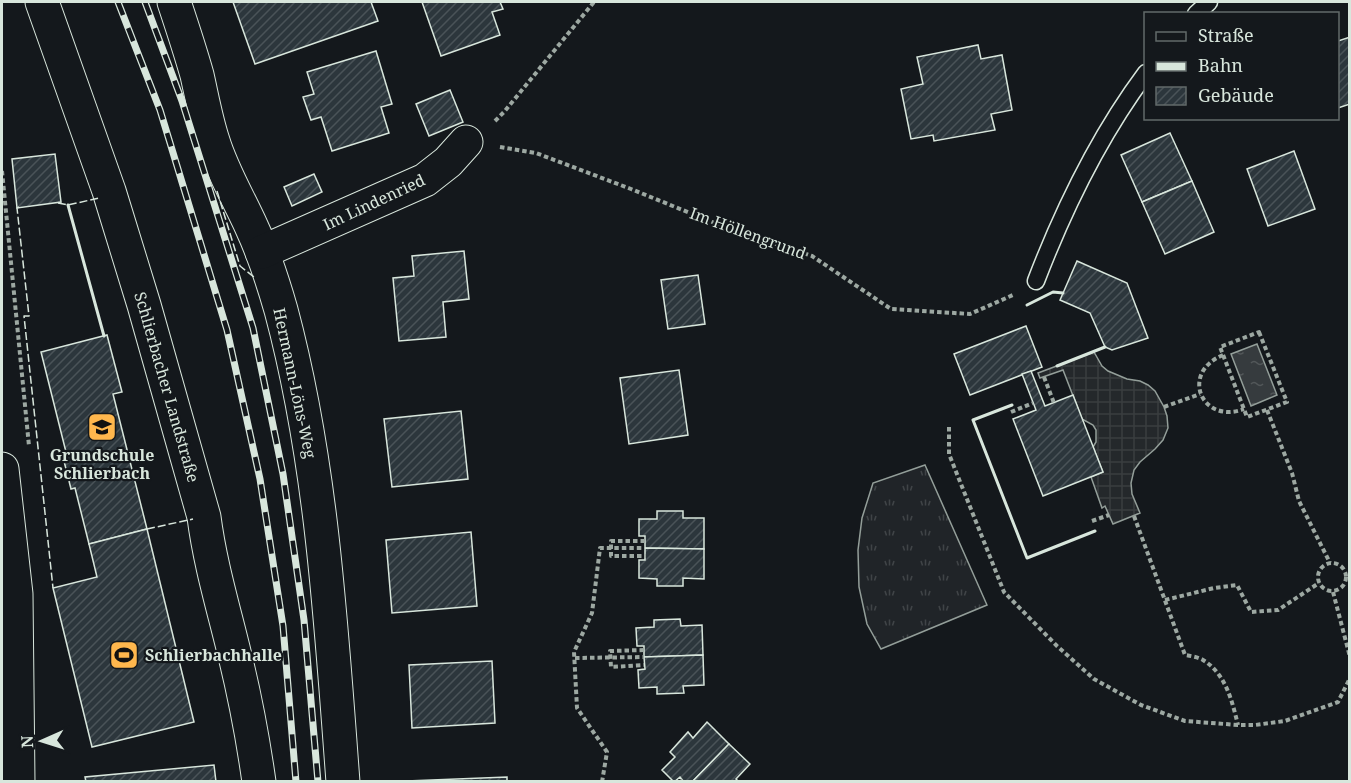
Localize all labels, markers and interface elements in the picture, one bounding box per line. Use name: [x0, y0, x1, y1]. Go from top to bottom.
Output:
legend: [1144, 12, 1339, 120]
text: Straße: [1198, 23, 1254, 47]
text: Bahn: [1198, 53, 1243, 77]
text: Gebäude: [1198, 83, 1274, 107]
street label: Im Lindenried: [319, 169, 429, 235]
street label: Im Höllengrund: [687, 202, 809, 264]
street label: Schlierbacher Landstraße: [129, 289, 205, 485]
street label: Hermann-Löns-Weg: [268, 306, 322, 461]
school or university icon: Grundschule Schlierbach: [86, 411, 118, 443]
place label: Grundschule Schlierbach: [50, 444, 154, 484]
sports icon: Schlierbachhalle: [108, 639, 140, 671]
place label: Schlierbachhalle: [145, 644, 282, 666]
north arrow: [12, 711, 72, 771]
text: N: [16, 735, 38, 749]

